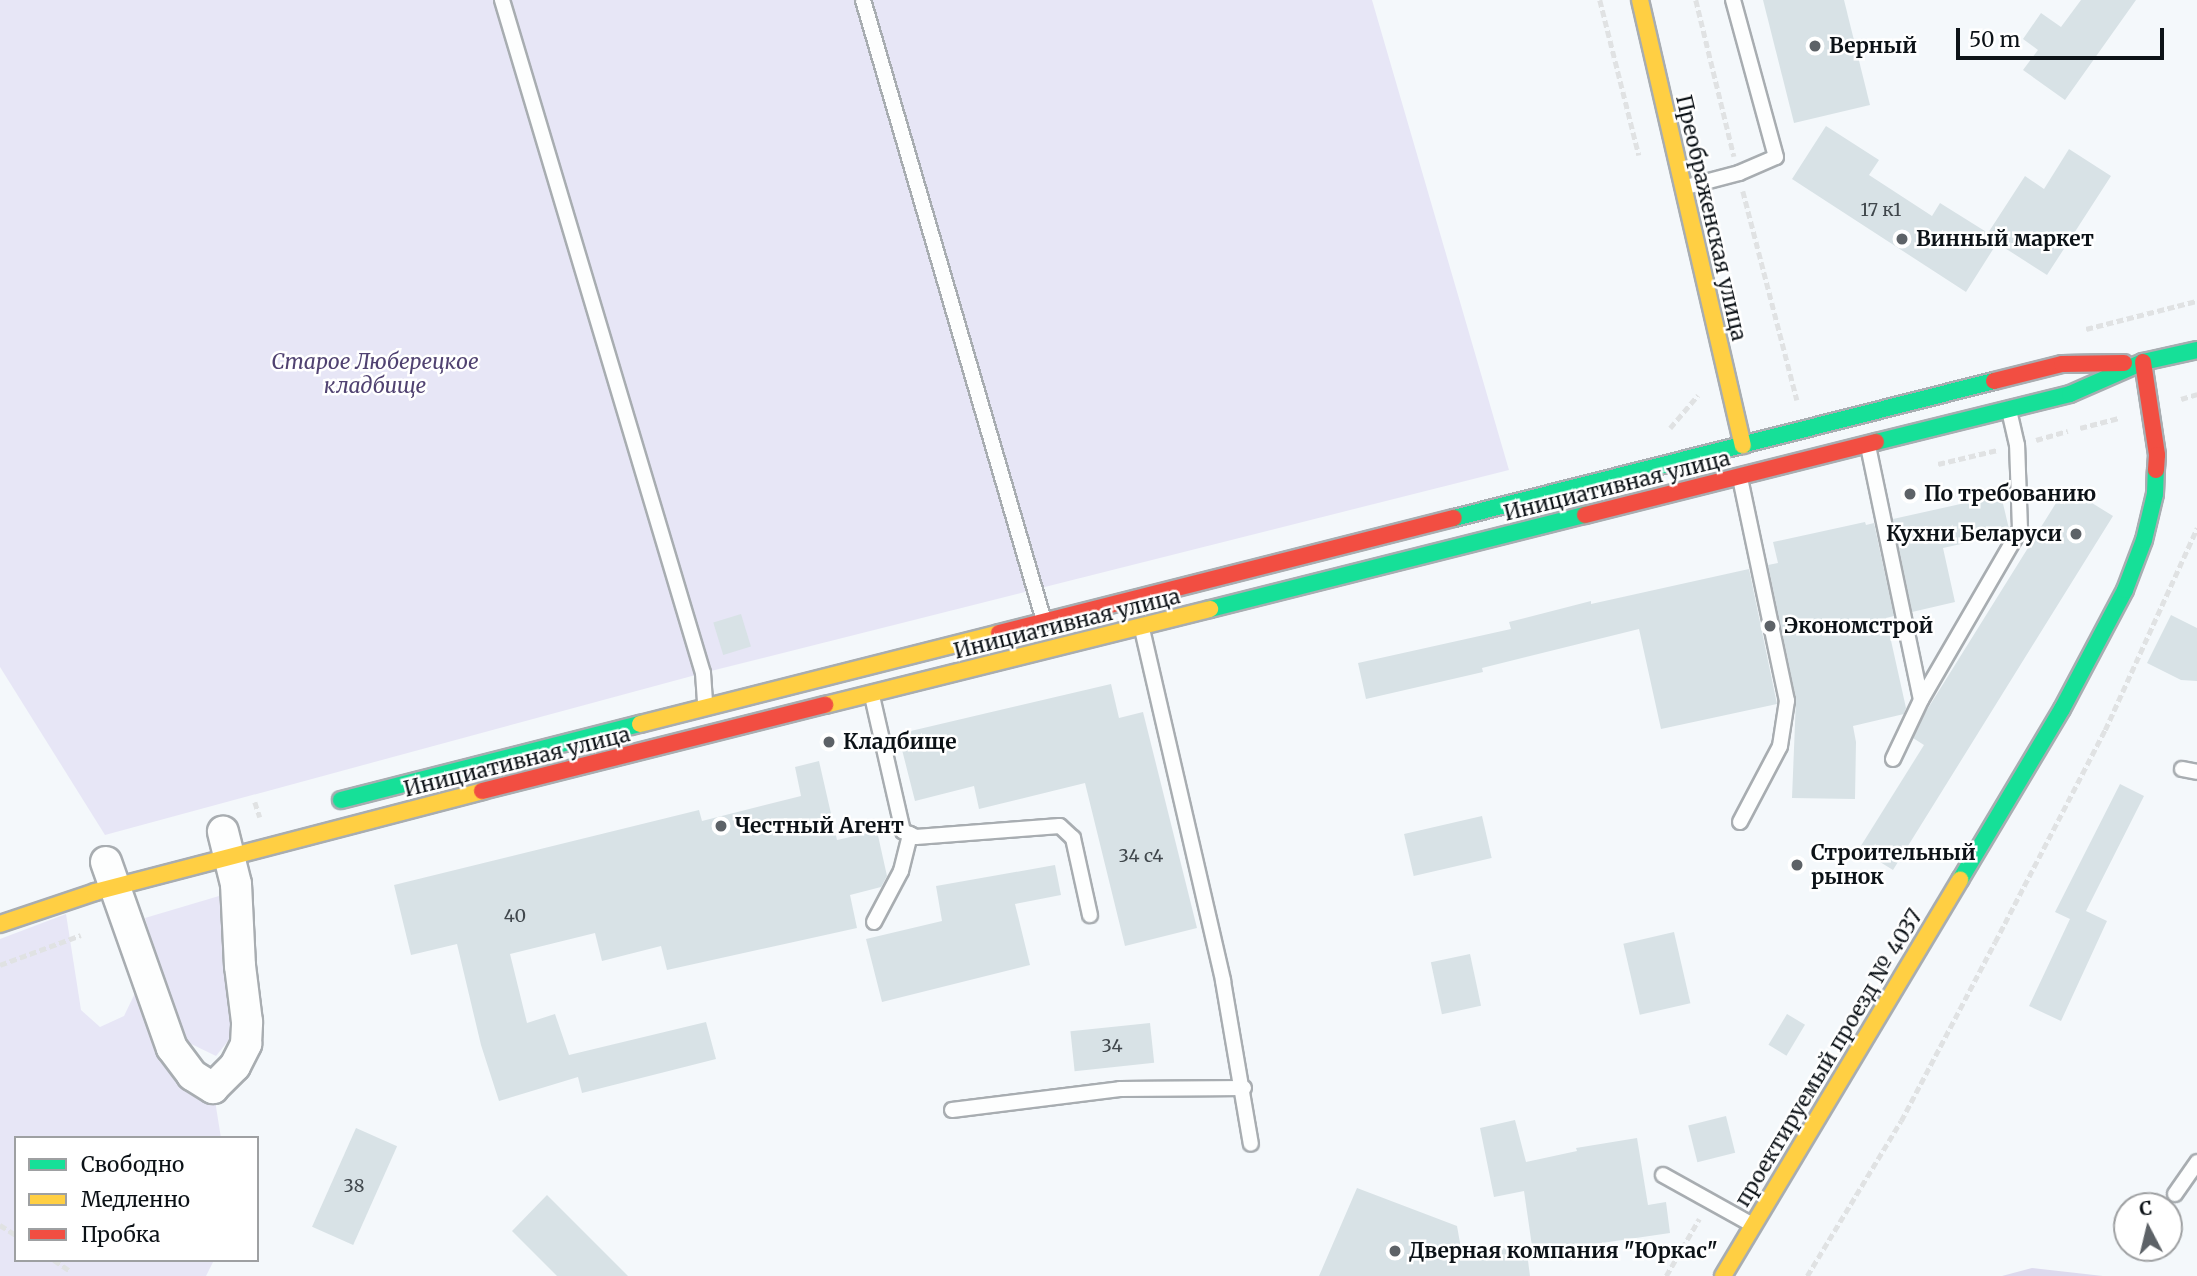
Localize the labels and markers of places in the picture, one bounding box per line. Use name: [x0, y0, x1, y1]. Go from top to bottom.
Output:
place label: Верный: [1829, 33, 1917, 59]
marker: Верный: [1807, 38, 1823, 54]
place label: Винный маркет: [1916, 226, 2094, 252]
marker: Винный маркет: [1894, 231, 1910, 247]
place label: По требованию: [1924, 481, 2096, 507]
marker: По требованию: [1902, 486, 1918, 502]
place label: Кухни Беларуси: [1886, 521, 2062, 547]
marker: Кухни Беларуси: [2068, 526, 2084, 542]
place label: Экономстрой: [1784, 613, 1933, 639]
marker: Экономстрой: [1762, 618, 1778, 634]
place label: Кладбище: [843, 729, 957, 755]
marker: Кладбище: [821, 734, 837, 750]
place label: Честный Агент: [735, 813, 904, 839]
marker: Честный Агент: [713, 818, 729, 834]
place label: Строительный рынок: [1811, 840, 1976, 890]
marker: Строительный рынок: [1789, 857, 1805, 873]
place label: Дверная компания "Юркас": [1409, 1238, 1718, 1264]
marker: Дверная компания "Юркас": [1387, 1243, 1403, 1259]

